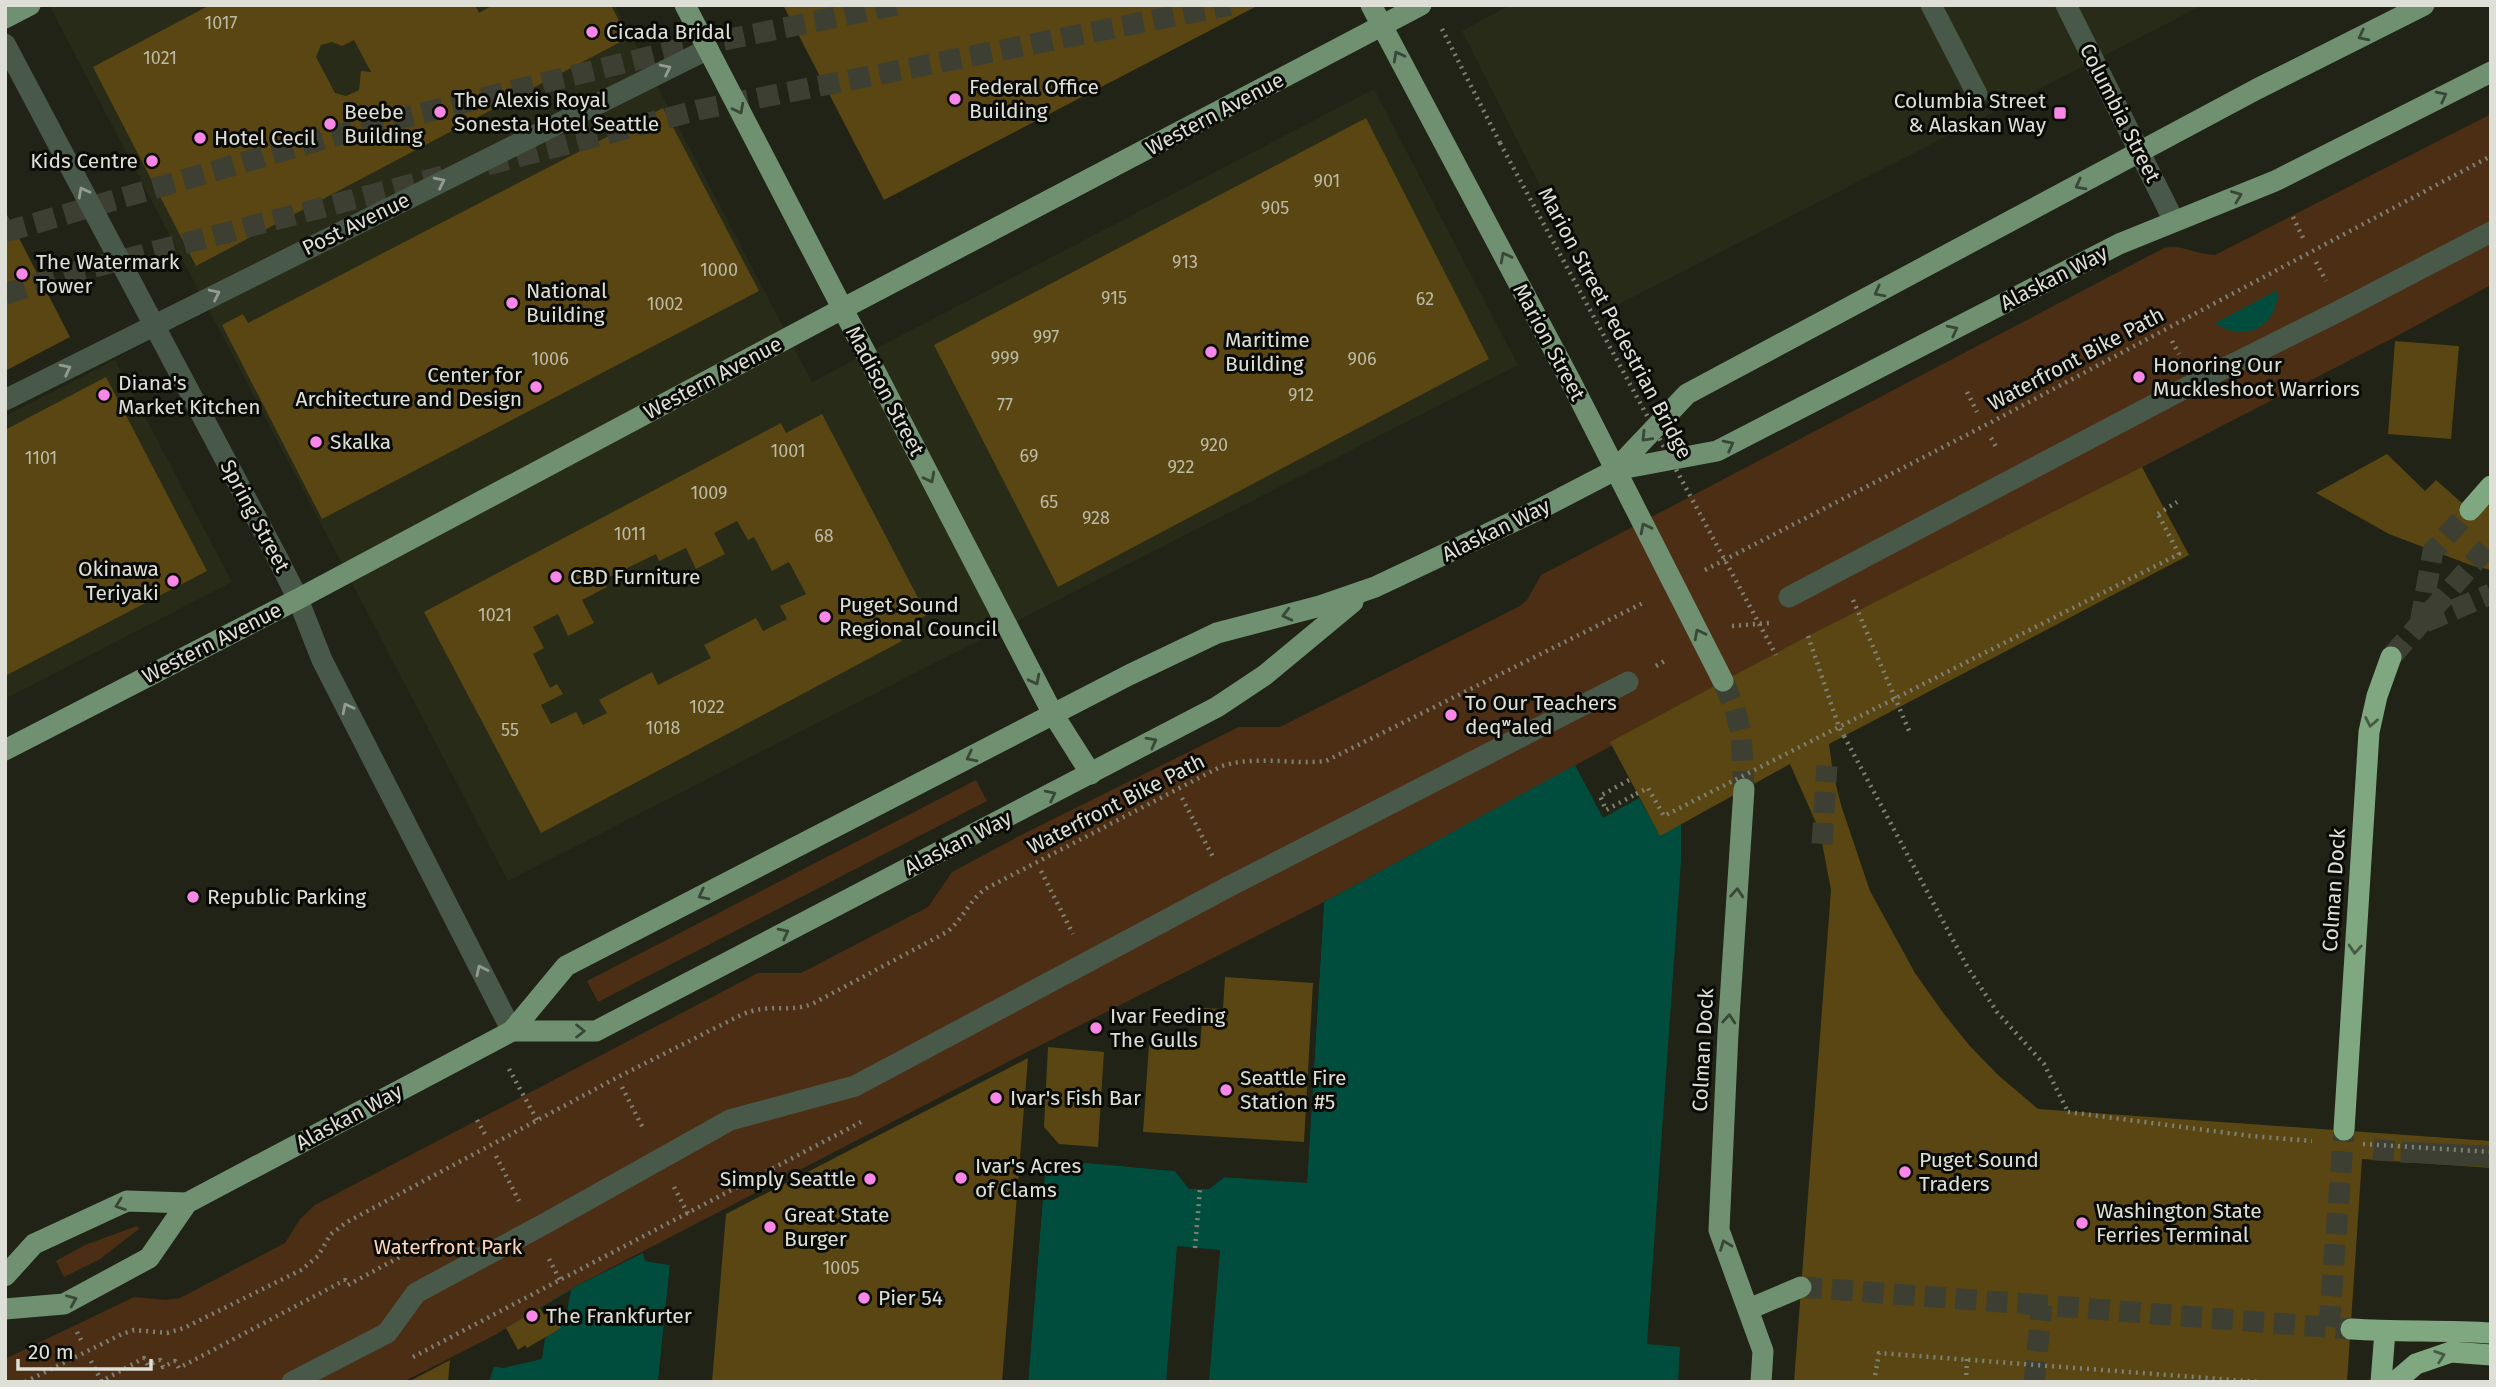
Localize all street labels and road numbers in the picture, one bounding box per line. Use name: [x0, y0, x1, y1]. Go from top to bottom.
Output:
street label: Columbia Street: [2074, 39, 2166, 187]
street label: Western Avenue: [1141, 67, 1289, 161]
street label: Marion Street Pedestrian Bridge: [1533, 183, 1697, 463]
street label: Post Avenue: [298, 187, 414, 261]
street label: Alaskan Way: [1996, 240, 2113, 316]
street label: Marion Street: [1508, 279, 1590, 405]
street label: Waterfront Bike Path: [1983, 302, 2169, 416]
street label: Madison Street: [840, 322, 930, 461]
street label: Western Avenue: [639, 331, 787, 425]
street label: Spring Street: [214, 455, 296, 577]
street label: Alaskan Way: [1438, 492, 1555, 567]
street label: Western Avenue: [138, 597, 286, 689]
street label: Waterfront Bike Path: [1023, 748, 1209, 860]
street label: Alaskan Way: [900, 805, 1017, 881]
street label: Colman Dock: [2317, 827, 2351, 953]
street label: Colman Dock: [1687, 987, 1719, 1112]
street label: Alaskan Way: [291, 1078, 407, 1156]

